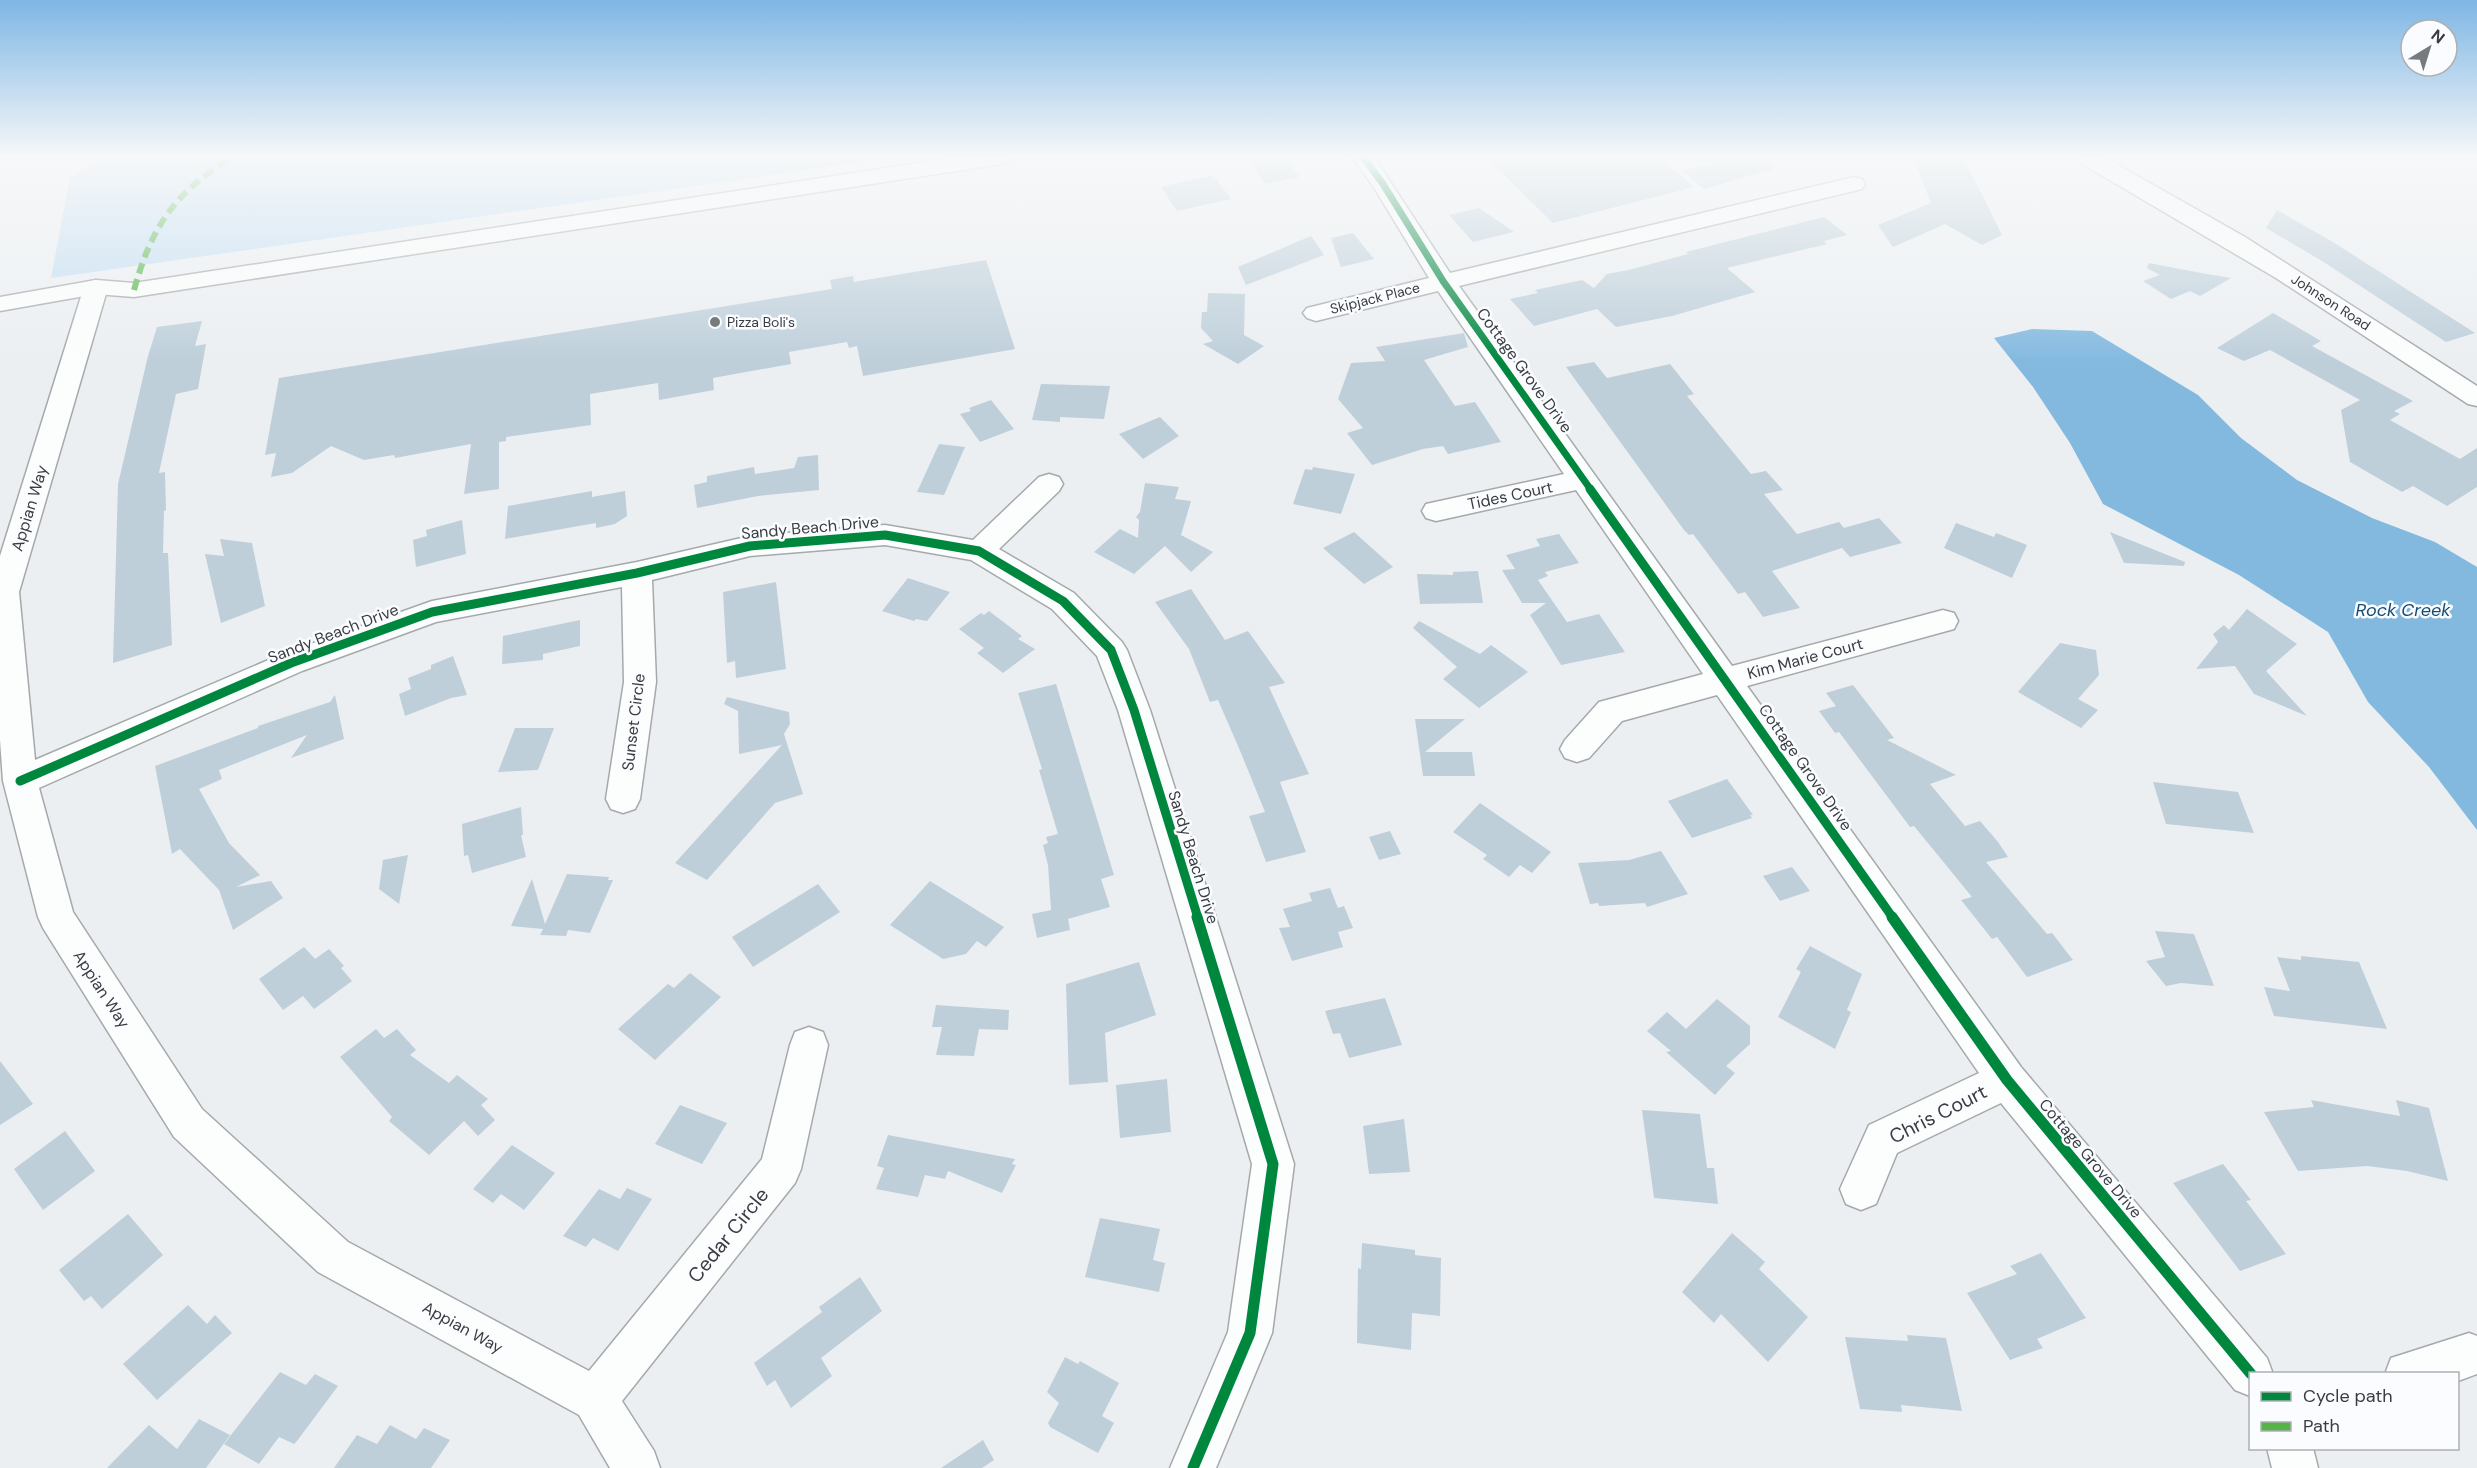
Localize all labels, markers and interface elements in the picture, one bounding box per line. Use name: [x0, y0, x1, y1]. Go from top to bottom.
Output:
north arrow: [2399, 18, 2459, 78]
text: N: [2427, 25, 2449, 48]
street label: Johnson Road: [2288, 270, 2374, 334]
street label: Skipjack Place: [1328, 278, 1422, 318]
street label: Cottage Grove Drive: [1472, 303, 1577, 437]
place label: Pizza Boli's: [727, 313, 795, 331]
marker: Pizza Boli's: [708, 315, 722, 329]
street label: Appian Way: [6, 463, 53, 554]
street label: Tides Court: [1466, 476, 1555, 515]
street label: Sandy Beach Drive: [740, 511, 880, 544]
water label: Rock Creek: [2356, 598, 2451, 622]
street label: Sandy Beach Drive: [265, 599, 401, 668]
street label: Kim Marie Court: [1745, 633, 1865, 684]
street label: Sunset Circle: [617, 672, 650, 772]
street label: Cottage Grove Drive: [1754, 700, 1857, 835]
street label: Sandy Beach Drive: [1163, 788, 1224, 926]
street label: Appian Way: [69, 946, 135, 1032]
street label: Chris Court: [1885, 1078, 1991, 1150]
street label: Cottage Grove Drive: [2034, 1094, 2147, 1223]
street label: Cedar Circle: [682, 1182, 774, 1288]
street label: Appian Way: [419, 1297, 507, 1358]
legend: [2249, 1372, 2459, 1450]
text: Cycle path: [2303, 1384, 2393, 1408]
text: Path: [2303, 1414, 2340, 1438]

